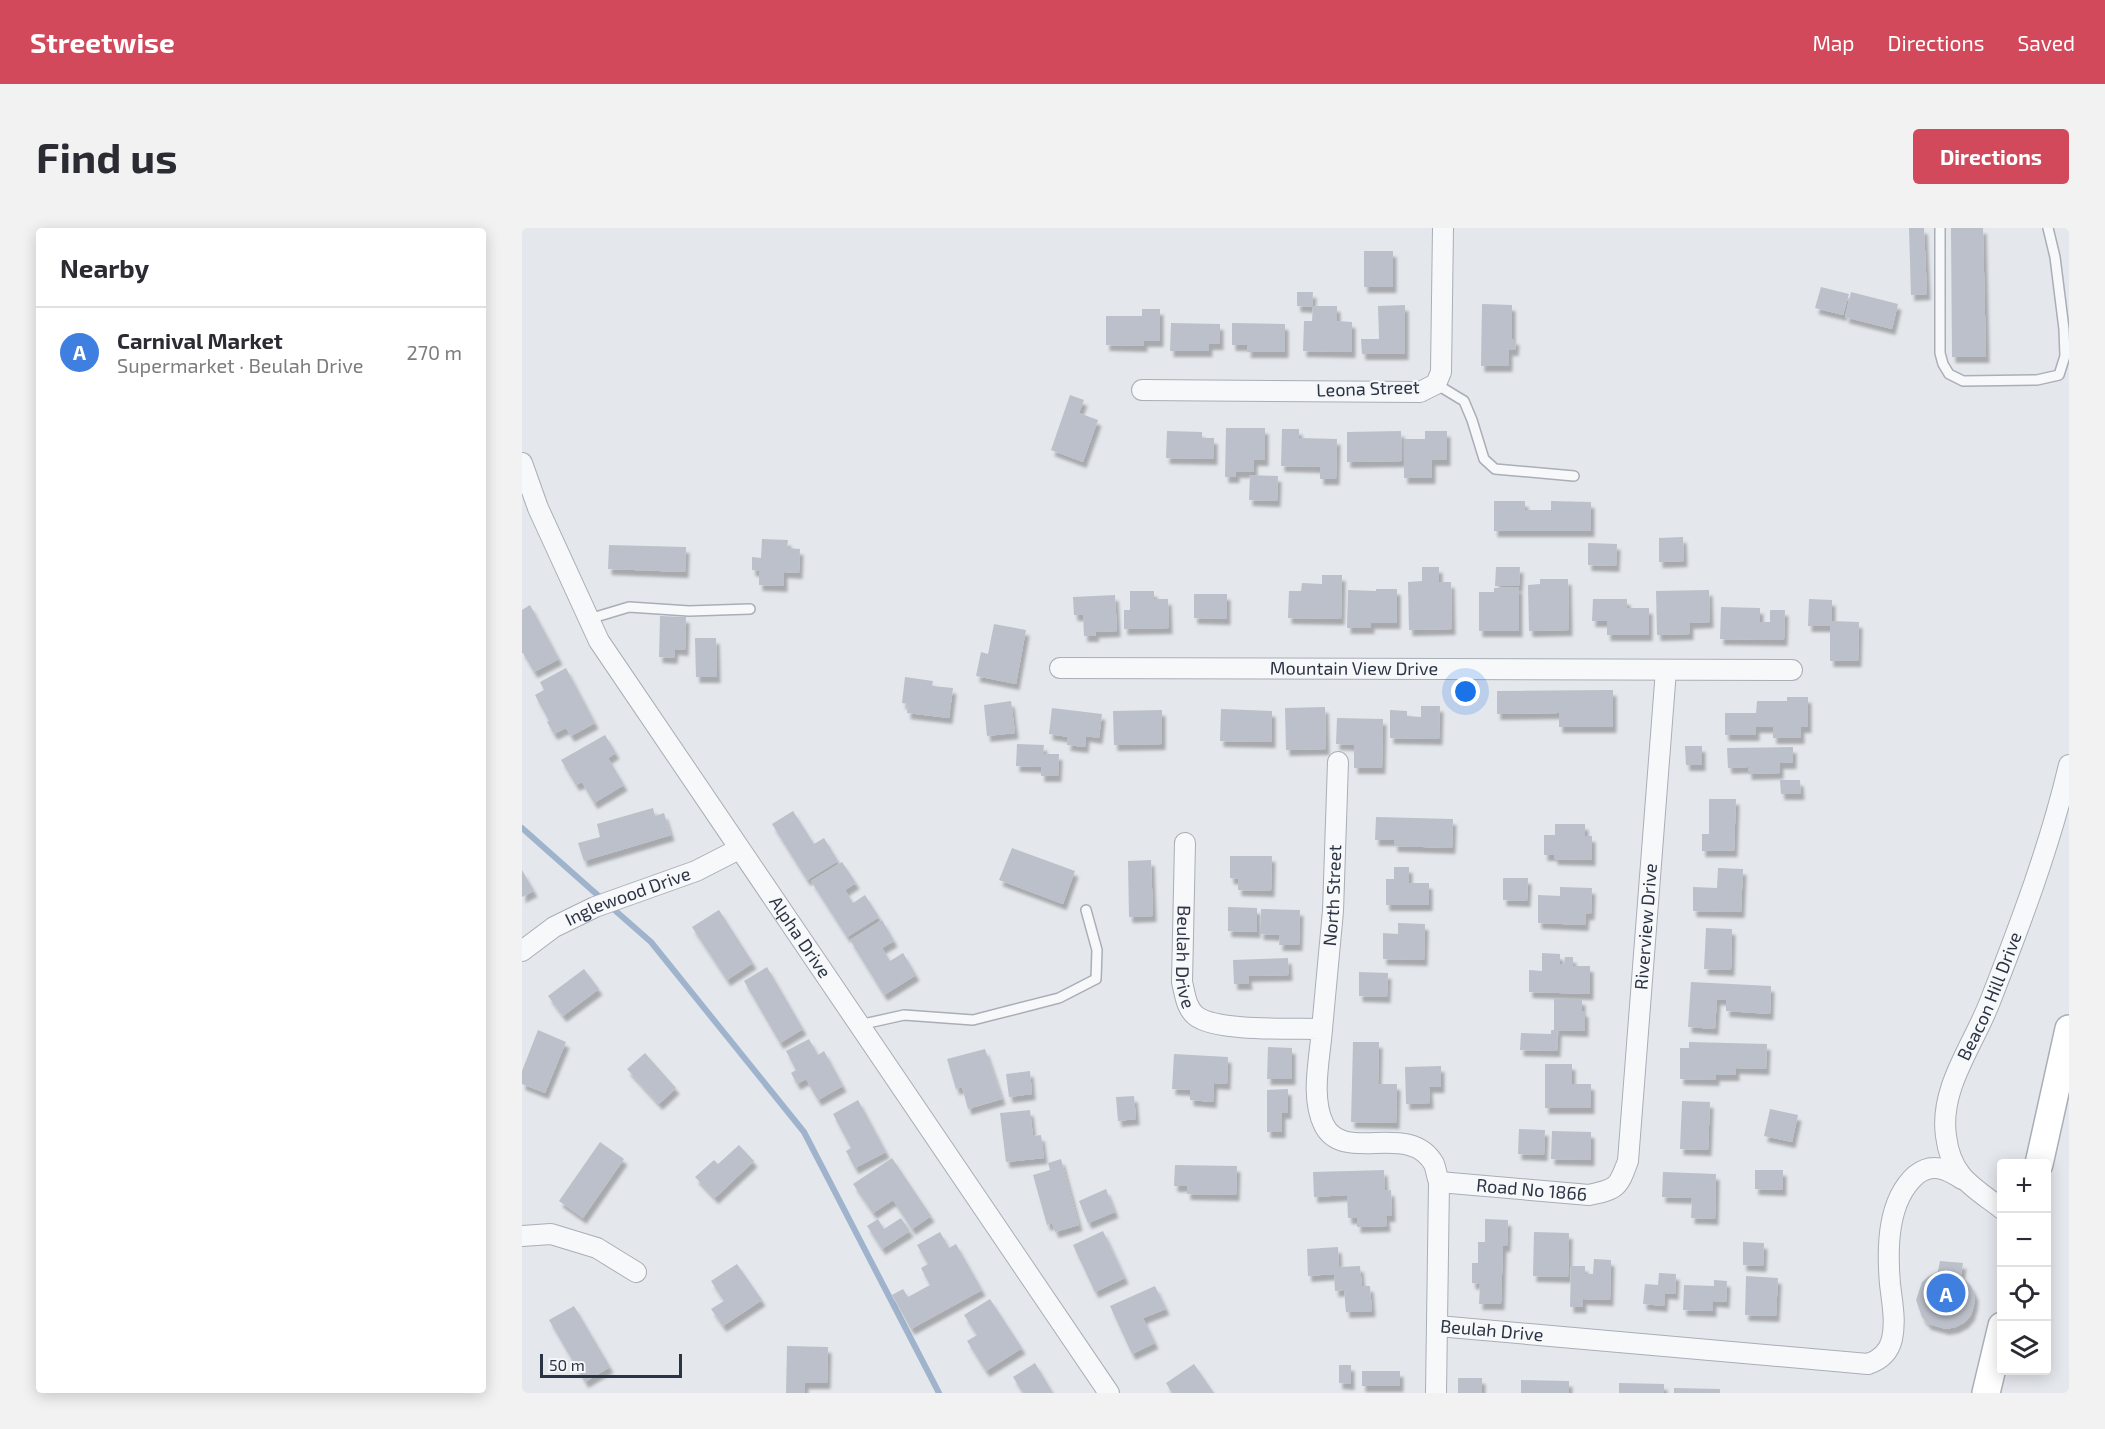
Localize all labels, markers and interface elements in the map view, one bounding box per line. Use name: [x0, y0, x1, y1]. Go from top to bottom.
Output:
text: Streetwise: [30, 25, 175, 59]
text: Map: [1812, 30, 1855, 55]
text: Directions: [1888, 30, 1984, 55]
text: Saved: [2017, 30, 2075, 55]
button: Directions: [1913, 129, 2069, 184]
text: Find us: [36, 131, 178, 181]
text: Nearby: [60, 252, 149, 283]
text: Carnival Market: [117, 327, 283, 353]
text: A: [73, 340, 86, 364]
text: 270 m: [406, 340, 462, 364]
text: Supermarket · Beulah Drive: [117, 353, 363, 377]
street label: Leona Street: [1316, 375, 1420, 401]
street label: Mountain View Drive: [1270, 657, 1438, 679]
your location: [1451, 677, 1480, 706]
street label: North Street: [1318, 844, 1345, 947]
street label: Inglewood Drive: [561, 862, 693, 930]
street label: Riverview Drive: [1629, 862, 1661, 991]
street label: Alpha Drive: [765, 892, 836, 982]
street label: Beulah Drive: [1172, 905, 1200, 1011]
street label: Beacon Hill Drive: [1952, 929, 2026, 1064]
map controls: [1997, 1159, 2051, 1375]
button: +: [1997, 1159, 2051, 1213]
street label: Road No 1866: [1475, 1173, 1588, 1205]
button: −: [1997, 1213, 2051, 1267]
button: locate: [1997, 1267, 2051, 1321]
pin: A: [1926, 1270, 1966, 1316]
street label: Beulah Drive: [1439, 1314, 1544, 1345]
button: layers: [1997, 1321, 2051, 1375]
scale bar: [540, 1351, 682, 1378]
text: 50 m: [549, 1355, 585, 1374]

